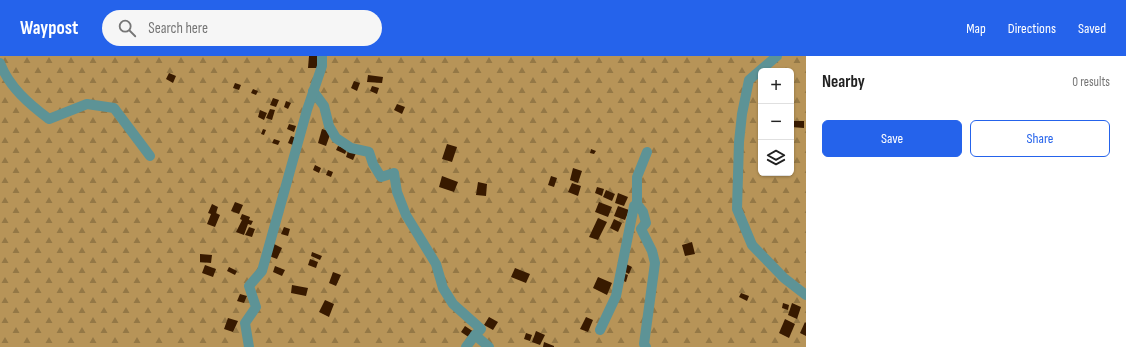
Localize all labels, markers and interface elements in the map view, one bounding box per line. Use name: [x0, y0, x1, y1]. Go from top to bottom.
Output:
search box: [102, 10, 382, 46]
text: Waypost: [20, 17, 78, 40]
icon: search: [116, 17, 138, 39]
text: Search here: [148, 19, 208, 38]
text: Map: [966, 20, 986, 37]
text: Directions: [1008, 20, 1056, 37]
text: Saved: [1078, 20, 1106, 37]
map controls: [758, 68, 794, 176]
button: +: [758, 68, 794, 104]
text: Nearby: [822, 72, 865, 92]
text: 0 results: [1072, 74, 1110, 90]
button: −: [758, 104, 794, 140]
button: Save: [822, 120, 962, 157]
button: Share: [970, 120, 1110, 157]
button: layers: [758, 140, 794, 176]

